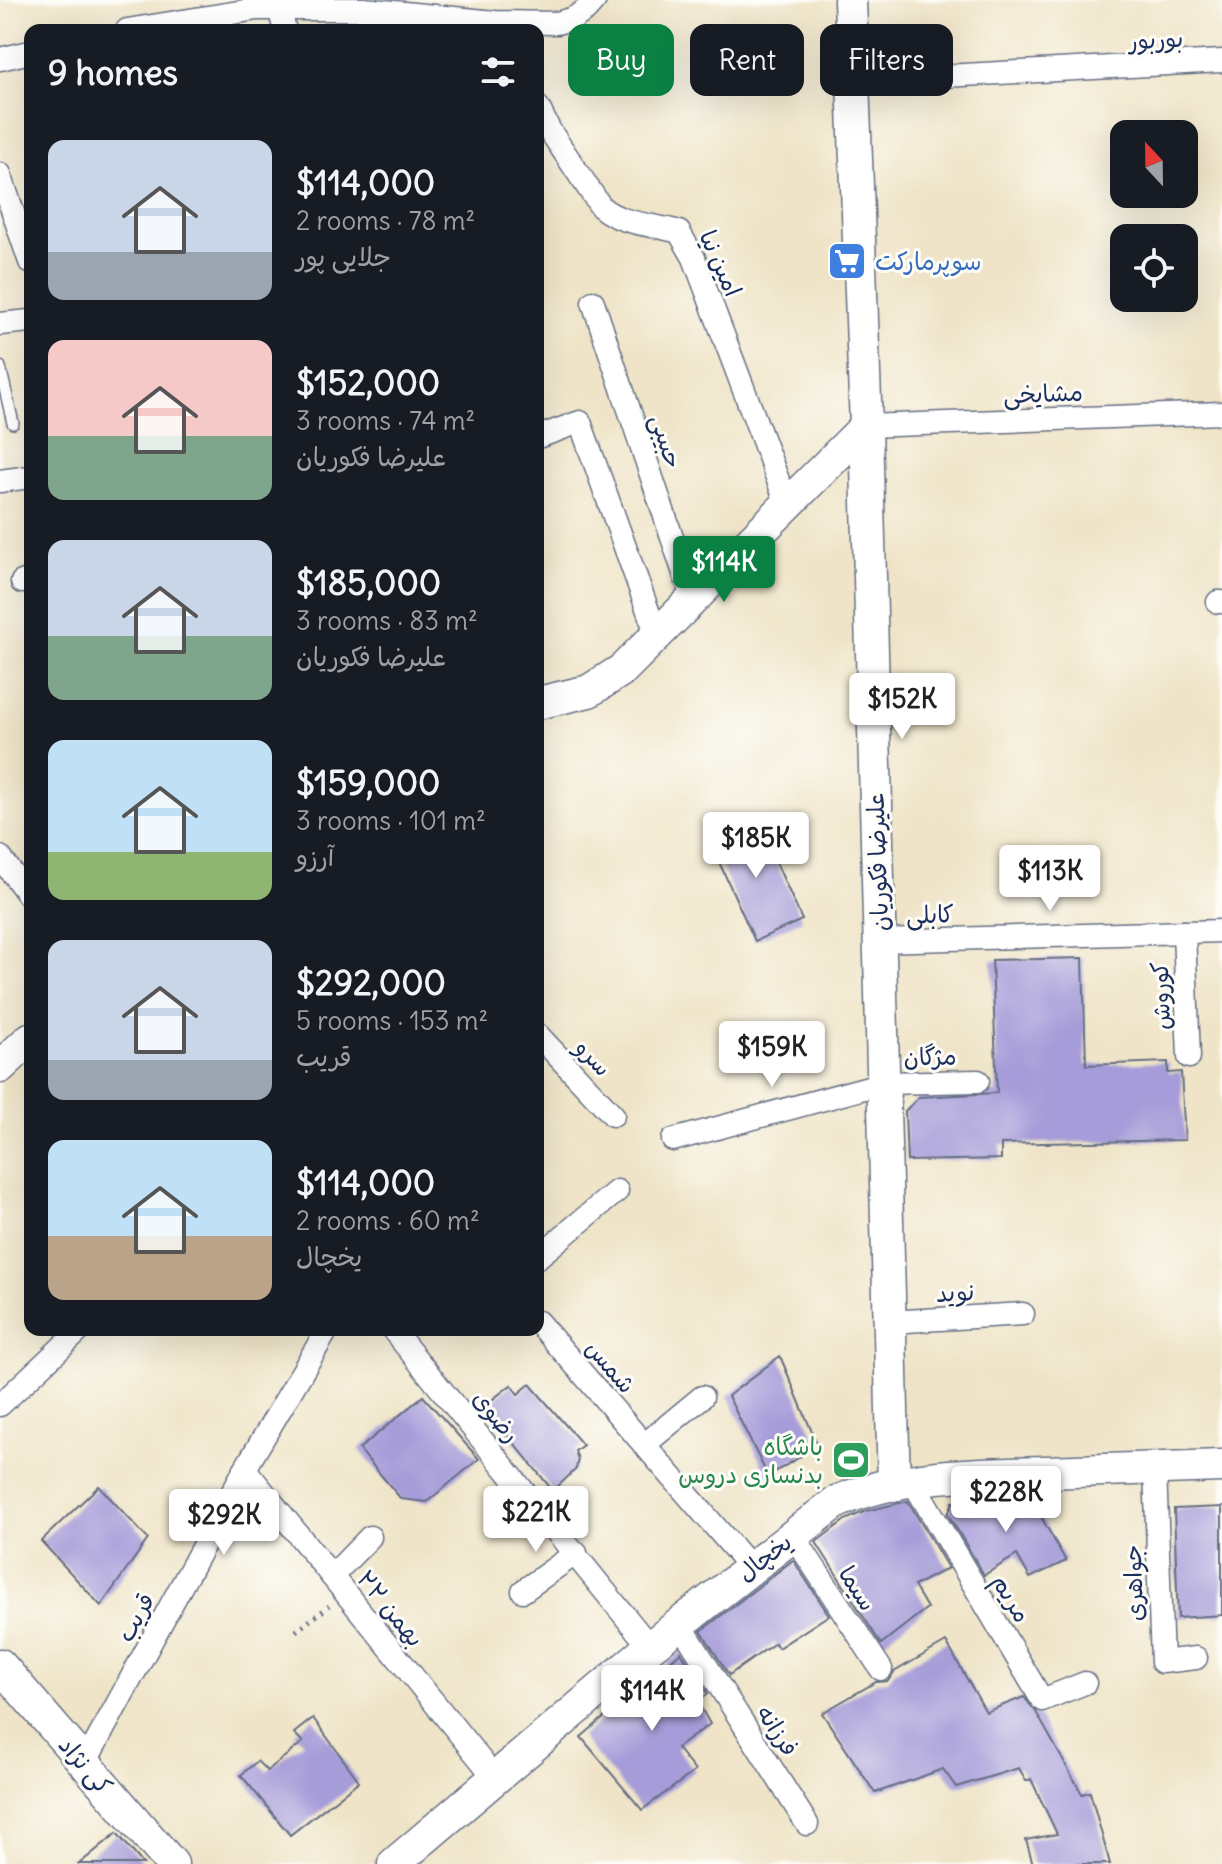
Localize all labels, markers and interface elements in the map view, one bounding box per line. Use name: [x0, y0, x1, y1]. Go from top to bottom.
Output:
street label: بوربور: [1126, 23, 1184, 57]
chip: Buy: [568, 24, 674, 96]
chip: Rent: [690, 24, 804, 96]
chip: Filters: [820, 24, 953, 96]
icon: filters: [476, 50, 520, 94]
text: 9 homes: [48, 51, 178, 94]
north arrow: [1110, 120, 1198, 208]
map controls: [1110, 120, 1198, 312]
text: $114,000: [296, 161, 435, 204]
icon: home: [112, 172, 208, 268]
text: 2 rooms · 78 m²: [296, 204, 475, 237]
button: locate: [1110, 224, 1198, 312]
street label: امین نیا: [693, 225, 749, 301]
text: جلایی پور: [296, 240, 391, 273]
supermarket icon: سوپرمارکت: [826, 240, 868, 282]
place label: سوپرمارکت: [875, 246, 981, 277]
text: $152,000: [296, 361, 440, 404]
icon: home: [112, 372, 208, 468]
street label: مشایخی: [1003, 377, 1083, 410]
text: 3 rooms · 74 m²: [296, 404, 475, 437]
street label: حبیبی: [643, 410, 690, 472]
text: علیرضا فکوریان: [296, 440, 446, 473]
pin: $114K: [668, 536, 780, 604]
text: $114K: [691, 545, 757, 578]
text: $185,000: [296, 561, 441, 604]
icon: home: [112, 572, 208, 668]
text: 3 rooms · 83 m²: [296, 604, 478, 637]
text: علیرضا فکوریان: [296, 640, 446, 673]
pin: $152K: [846, 673, 958, 741]
text: $152K: [867, 682, 937, 715]
text: $159,000: [296, 761, 440, 804]
icon: home: [112, 772, 208, 868]
street label: علیرضا فکوریان: [860, 792, 895, 932]
text: 3 rooms · 101 m²: [296, 804, 486, 837]
pin: $185K: [700, 812, 812, 880]
text: $185K: [721, 821, 791, 854]
text: آرزو: [296, 840, 334, 873]
pin: $113K: [994, 845, 1106, 913]
text: $113K: [1017, 854, 1083, 887]
street label: کابلی: [905, 898, 955, 931]
text: $292,000: [296, 961, 446, 1004]
street label: کوروش: [1144, 961, 1177, 1031]
icon: home: [112, 972, 208, 1068]
text: 5 rooms · 153 m²: [296, 1004, 488, 1037]
pin: $159K: [716, 1021, 828, 1089]
text: $159K: [737, 1030, 807, 1063]
street label: سرو: [568, 1031, 619, 1082]
text: قریب: [296, 1040, 351, 1073]
street label: مژگان: [903, 1041, 957, 1071]
text: $114,000: [296, 1161, 435, 1204]
icon: home: [112, 1172, 208, 1268]
text: 2 rooms · 60 m²: [296, 1204, 480, 1237]
text: یخچال: [296, 1240, 362, 1273]
street label: نوید: [935, 1276, 975, 1309]
street label: شمس: [580, 1333, 642, 1399]
street label: رضوی: [466, 1384, 527, 1449]
place label: باشگاه بدنسازی دروس: [678, 1431, 823, 1489]
sports icon: باشگاه بدنسازی دروس: [830, 1439, 872, 1481]
pin: $228K: [950, 1466, 1062, 1534]
text: $228K: [969, 1475, 1043, 1508]
pin: $221K: [480, 1486, 592, 1554]
pin: $292K: [168, 1489, 280, 1557]
text: $221K: [501, 1495, 571, 1528]
text: $292K: [187, 1498, 261, 1531]
street label: یخچال: [731, 1526, 798, 1588]
street label: جواهری: [1117, 1544, 1151, 1622]
street label: سیما: [833, 1560, 883, 1616]
street label: ۲۲ بهمن: [351, 1564, 431, 1652]
street label: مریم: [983, 1569, 1038, 1630]
street label: قریب: [109, 1587, 161, 1647]
pin: $114K: [596, 1665, 708, 1733]
text: $114K: [619, 1674, 685, 1707]
street label: فرزانه: [750, 1699, 806, 1761]
street label: کی نژاد: [52, 1730, 119, 1801]

